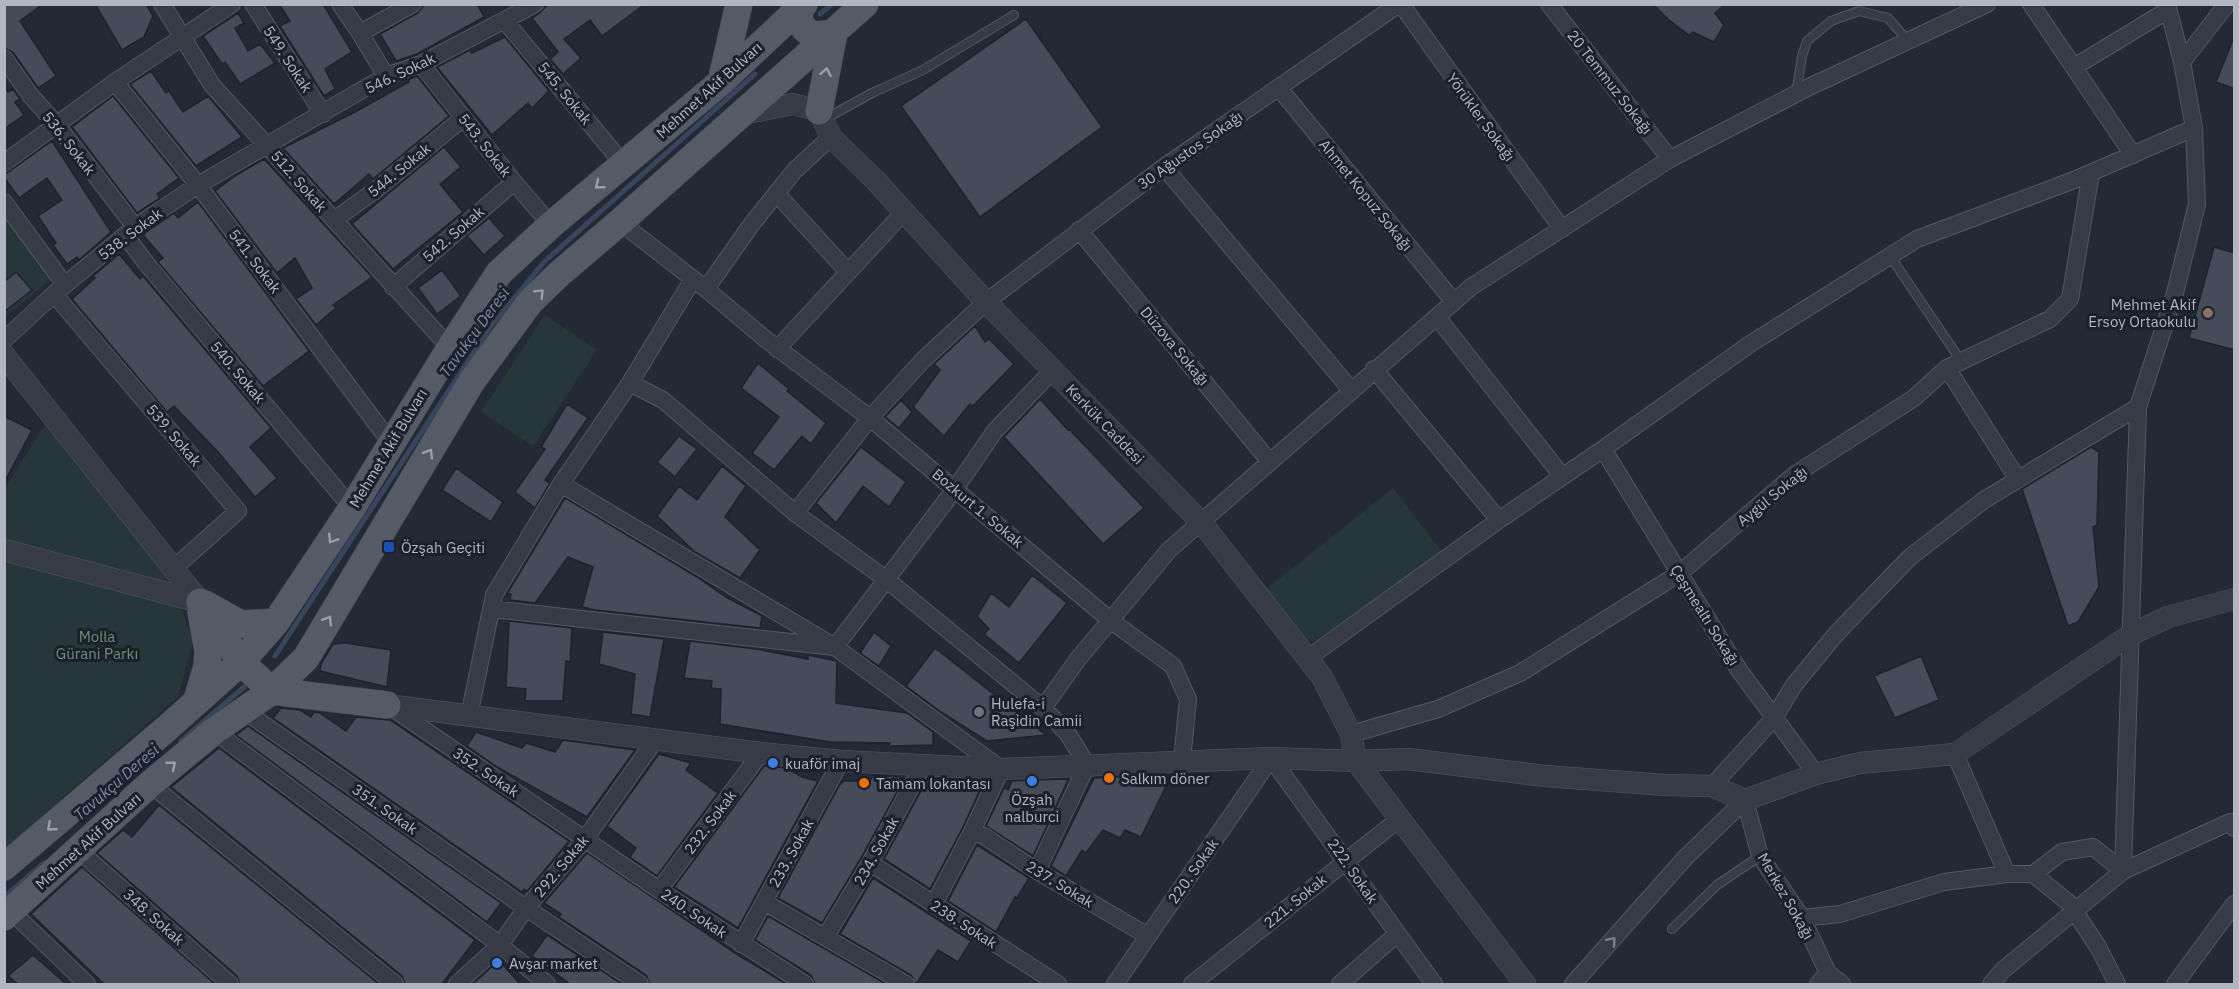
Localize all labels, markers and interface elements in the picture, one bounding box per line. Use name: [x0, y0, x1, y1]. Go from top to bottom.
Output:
street label: 549. Sokak: [259, 22, 317, 96]
street label: 20 Temmuz Sokağı: [1563, 26, 1657, 138]
street label: Mehmet Akif Bulvarı: [652, 38, 766, 142]
street label: 546. Sokak: [362, 48, 438, 98]
street label: 545. Sokak: [534, 58, 596, 128]
one-way arrow: [820, 67, 832, 77]
street label: Yörükler Sokağı: [1443, 69, 1519, 165]
street label: 536. Sokak: [38, 107, 100, 179]
street label: 30 Ağustos Sokağı: [1134, 107, 1246, 193]
street label: 543. Sokak: [454, 109, 516, 181]
street label: Ahmet Kopuz Sokağı: [1315, 135, 1417, 255]
street label: 544. Sokak: [364, 139, 434, 201]
street label: 512. Sokak: [267, 146, 331, 216]
one-way arrow: [595, 178, 606, 189]
street label: 542. Sokak: [418, 202, 488, 266]
street label: 538. Sokak: [94, 204, 166, 264]
street label: 541. Sokak: [225, 225, 285, 297]
water label: Tavukçu Deresi: [435, 282, 514, 381]
one-way arrow: [532, 289, 543, 300]
place label: Mehmet Akif Ersoy Ortaokulu: [2088, 295, 2196, 331]
street label: Düzova Sokağı: [1136, 303, 1214, 389]
marker: Mehmet Akif Ersoy Ortaokulu: [2201, 306, 2215, 320]
street label: 540. Sokak: [206, 337, 270, 407]
street label: Kerkük Caddesi: [1062, 380, 1148, 468]
street label: Mehmet Akif Bulvarı: [345, 385, 431, 511]
street label: 539. Sokak: [142, 400, 206, 470]
one-way arrow: [421, 449, 433, 459]
street label: Aygül Sokağı: [1733, 462, 1811, 530]
street label: Bozkurt 1. Sokak: [929, 464, 1028, 552]
one-way arrow: [328, 532, 339, 543]
place label: Özşah Geçiti: [401, 538, 485, 557]
marker: Özşah Geçiti: [382, 540, 396, 554]
street label: Çeşmealtı Sokağı: [1666, 561, 1744, 669]
one-way arrow: [321, 616, 333, 626]
park label: Molla Gürani Parkı: [56, 627, 138, 663]
place label: Hulefa-i Raşidin Camii: [991, 694, 1082, 730]
marker: Hulefa-i Raşidin Camii: [972, 705, 986, 719]
water label: Tavukçu Deresi: [69, 739, 163, 825]
street label: 352. Sokak: [449, 743, 523, 801]
place label: kuaför imaj: [785, 754, 860, 773]
marker: kuaför imaj: [766, 756, 780, 770]
one-way arrow: [165, 762, 176, 773]
place label: Salkım döner: [1121, 769, 1210, 788]
marker: Salkım döner: [1102, 771, 1116, 785]
place label: Tamam lokantası: [876, 774, 990, 793]
marker: Özşah nalburci: [1025, 774, 1039, 788]
marker: Tamam lokantası: [857, 776, 871, 790]
street label: 351. Sokak: [349, 780, 421, 838]
street label: 232. Sokak: [680, 786, 740, 858]
street label: Mehmet Akif Bulvarı: [31, 789, 145, 893]
place label: Özşah nalburci: [1005, 790, 1059, 826]
street label: 234. Sokak: [849, 813, 903, 889]
street label: 233. Sokak: [764, 815, 818, 891]
one-way arrow: [47, 819, 58, 830]
street label: 292. Sokak: [529, 831, 593, 901]
street label: 220. Sokak: [1164, 835, 1222, 907]
street label: 222. Sokak: [1324, 835, 1382, 907]
street label: Merkez Sokağı: [1754, 849, 1818, 943]
street label: 237. Sokak: [1023, 856, 1097, 912]
street label: 221. Sokak: [1260, 870, 1330, 932]
street label: 240. Sokak: [657, 884, 731, 942]
street label: 348. Sokak: [120, 885, 188, 949]
street label: 238. Sokak: [927, 895, 1001, 953]
one-way arrow: [1605, 937, 1616, 948]
place label: Avşar market: [509, 954, 598, 973]
marker: Avşar market: [490, 956, 504, 970]

